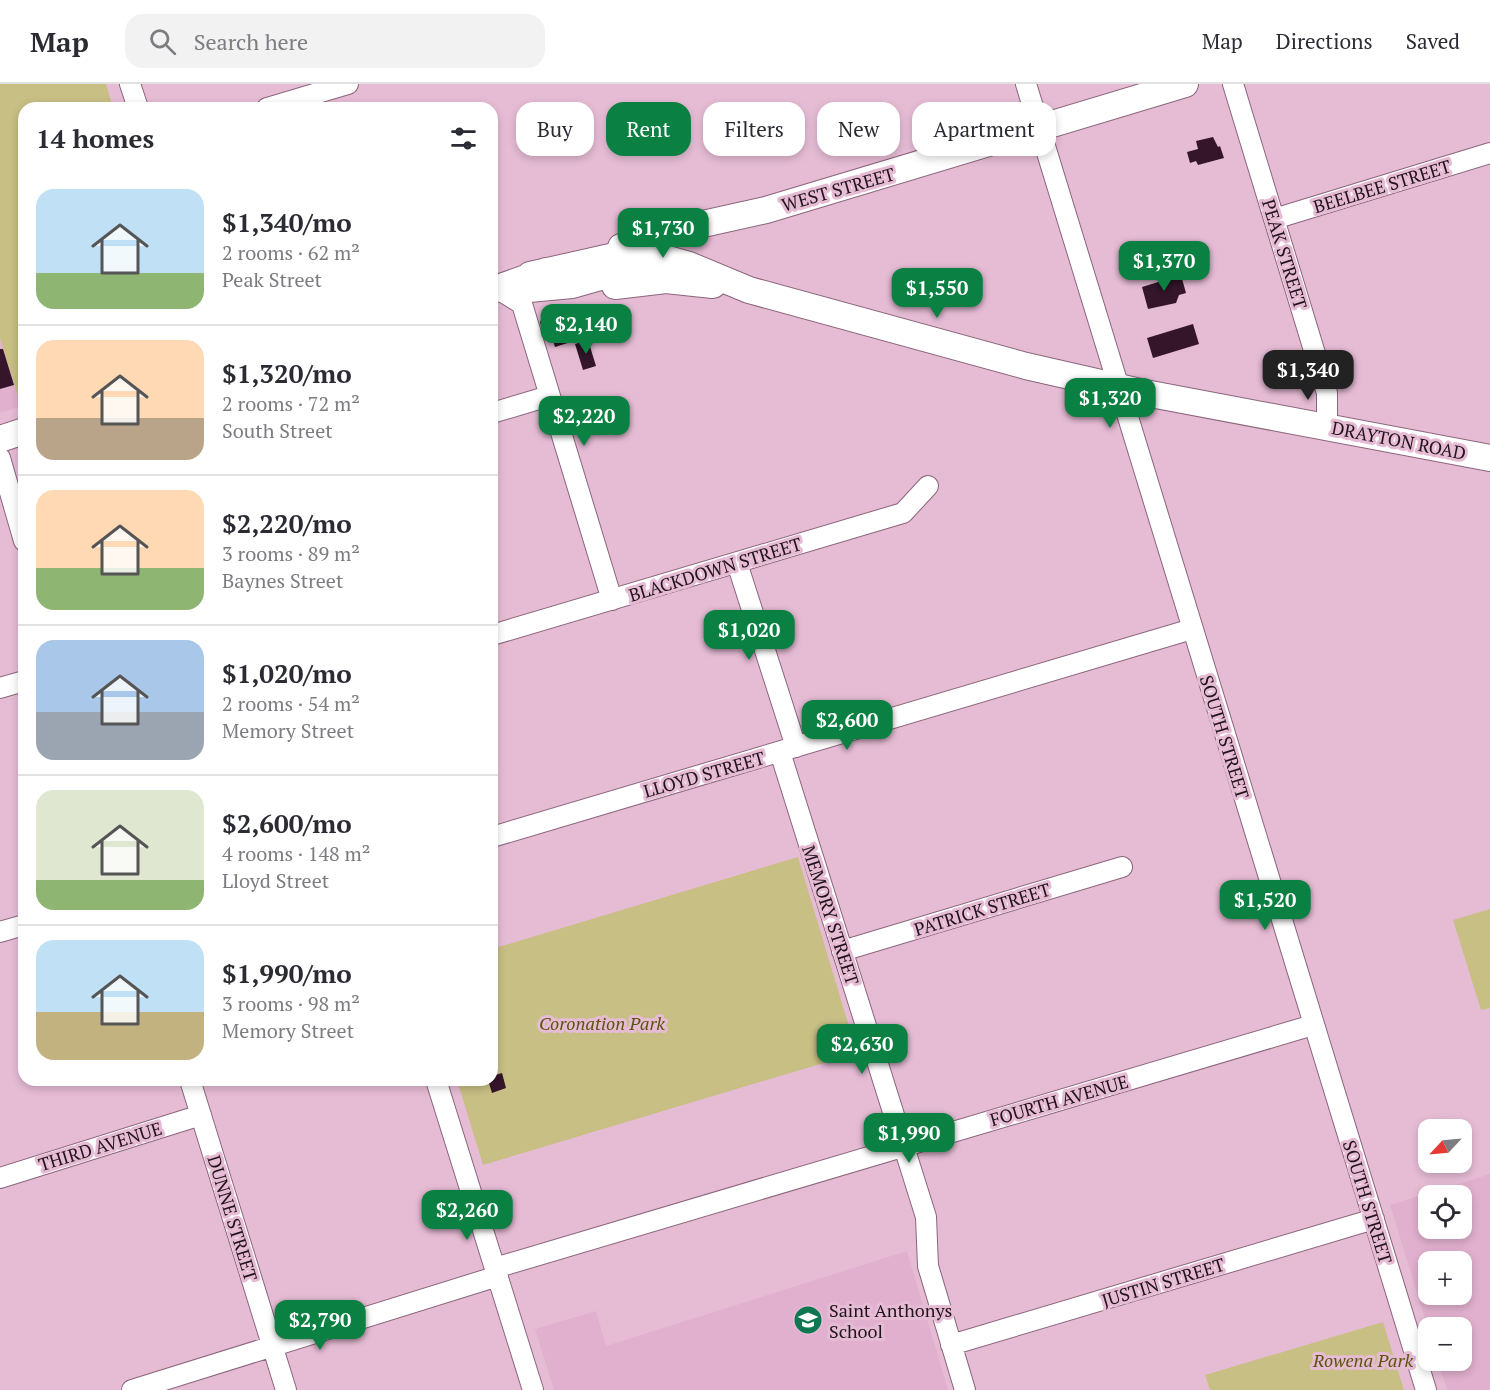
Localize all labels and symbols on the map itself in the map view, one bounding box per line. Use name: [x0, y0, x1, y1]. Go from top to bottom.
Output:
street label: BEELBEE STREET: [1310, 154, 1454, 218]
street label: WEST STREET: [779, 161, 897, 217]
street label: PEAK STREET: [1257, 196, 1313, 312]
pin: $1,730: [614, 208, 712, 259]
pin: $1,370: [1115, 241, 1213, 292]
pin: $1,550: [888, 268, 986, 319]
pin: $2,140: [537, 304, 635, 355]
pin: $1,340: [1259, 350, 1357, 401]
pin: $1,320: [1061, 378, 1159, 429]
pin: $2,220: [535, 396, 633, 447]
street label: DRAYTON ROAD: [1330, 415, 1468, 465]
street label: BLACKDOWN STREET: [626, 531, 804, 607]
pin: $1,020: [700, 610, 798, 661]
street label: SOUTH STREET: [1195, 672, 1255, 802]
pin: $2,600: [798, 700, 896, 751]
street label: LLOYD STREET: [641, 745, 767, 803]
street label: MEMORY STREET: [797, 842, 865, 988]
street label: PATRICK STREET: [911, 877, 1053, 941]
pin: $1,520: [1216, 880, 1314, 931]
park label: Coronation Park: [539, 1011, 665, 1035]
pin: $2,630: [813, 1024, 911, 1075]
street label: FOURTH AVENUE: [987, 1069, 1131, 1131]
pin: $1,990: [860, 1113, 958, 1164]
street label: THIRD AVENUE: [35, 1116, 165, 1176]
north arrow: [1418, 1119, 1472, 1173]
street label: SOUTH STREET: [1338, 1137, 1398, 1267]
street label: DUNNE STREET: [202, 1152, 264, 1284]
pin: $2,260: [418, 1190, 516, 1241]
street label: JUSTIN STREET: [1099, 1252, 1227, 1312]
place label: Saint Anthonys School: [829, 1298, 952, 1343]
pin: $2,790: [271, 1300, 369, 1351]
school or university icon: Saint Anthonys School: [792, 1304, 824, 1336]
park label: Rowena Park: [1312, 1348, 1413, 1372]

